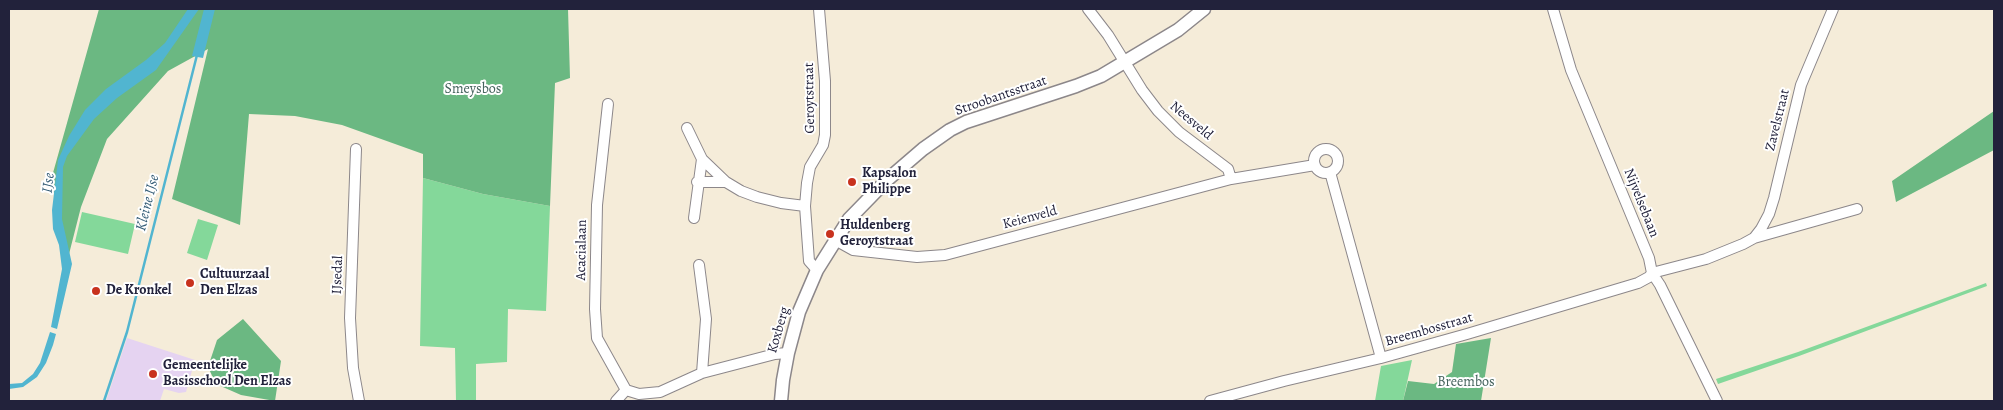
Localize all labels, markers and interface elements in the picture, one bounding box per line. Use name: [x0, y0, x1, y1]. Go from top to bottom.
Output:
street label: Geroytstraat: [801, 62, 819, 134]
street label: Stroobantsstraat: [953, 72, 1049, 120]
park label: Smeysbos: [445, 82, 501, 98]
street label: Zavelstraat: [1762, 87, 1794, 153]
street label: Neesveld: [1166, 98, 1216, 144]
place label: Kapsalon Philippe: [862, 166, 917, 198]
street label: Nijvelsebaan: [1620, 166, 1662, 240]
water label: IJse: [39, 172, 59, 194]
water label: Kleine IJse: [132, 173, 164, 233]
marker: Kapsalon Philippe: [846, 176, 858, 188]
street label: Keienveld: [1001, 203, 1059, 233]
place label: Huldenberg Geroytstraat: [840, 218, 913, 250]
street label: Acacialaan: [573, 219, 591, 281]
marker: Huldenberg Geroytstraat: [824, 228, 836, 240]
street label: IJsedal: [329, 255, 347, 295]
place label: Cultuurzaal Den Elzas: [200, 267, 269, 300]
marker: Cultuurzaal Den Elzas: [184, 277, 196, 289]
place label: De Kronkel: [106, 283, 171, 299]
marker: De Kronkel: [90, 285, 102, 297]
street label: Koxberg: [764, 305, 794, 355]
street label: Breembosstraat: [1383, 309, 1475, 351]
place label: Gemeentelijke Basisschool Den Elzas: [163, 358, 291, 391]
marker: Gemeentelijke Basisschool Den Elzas: [147, 368, 159, 380]
park label: Breembos: [1437, 375, 1495, 391]

